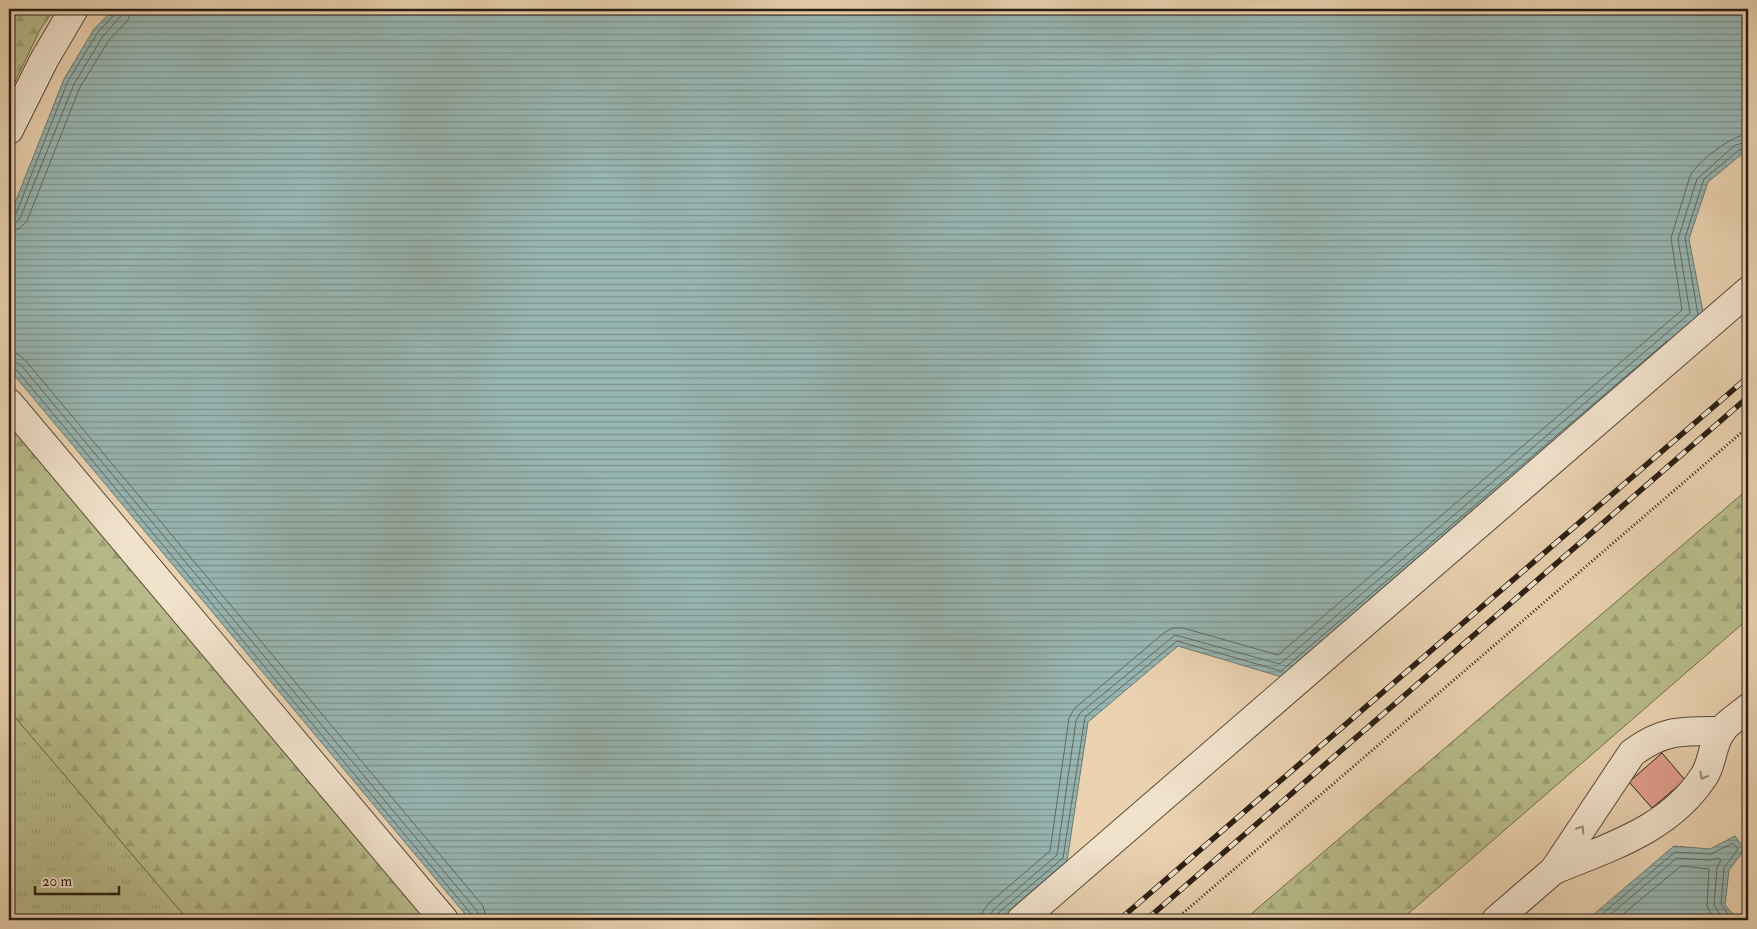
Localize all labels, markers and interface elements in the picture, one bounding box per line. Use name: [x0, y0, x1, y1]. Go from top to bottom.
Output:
one-way arrow: [1700, 770, 1710, 779]
one-way arrow: [1575, 825, 1584, 834]
scale bar: [35, 864, 119, 896]
text: 20 m: [42, 872, 72, 891]

